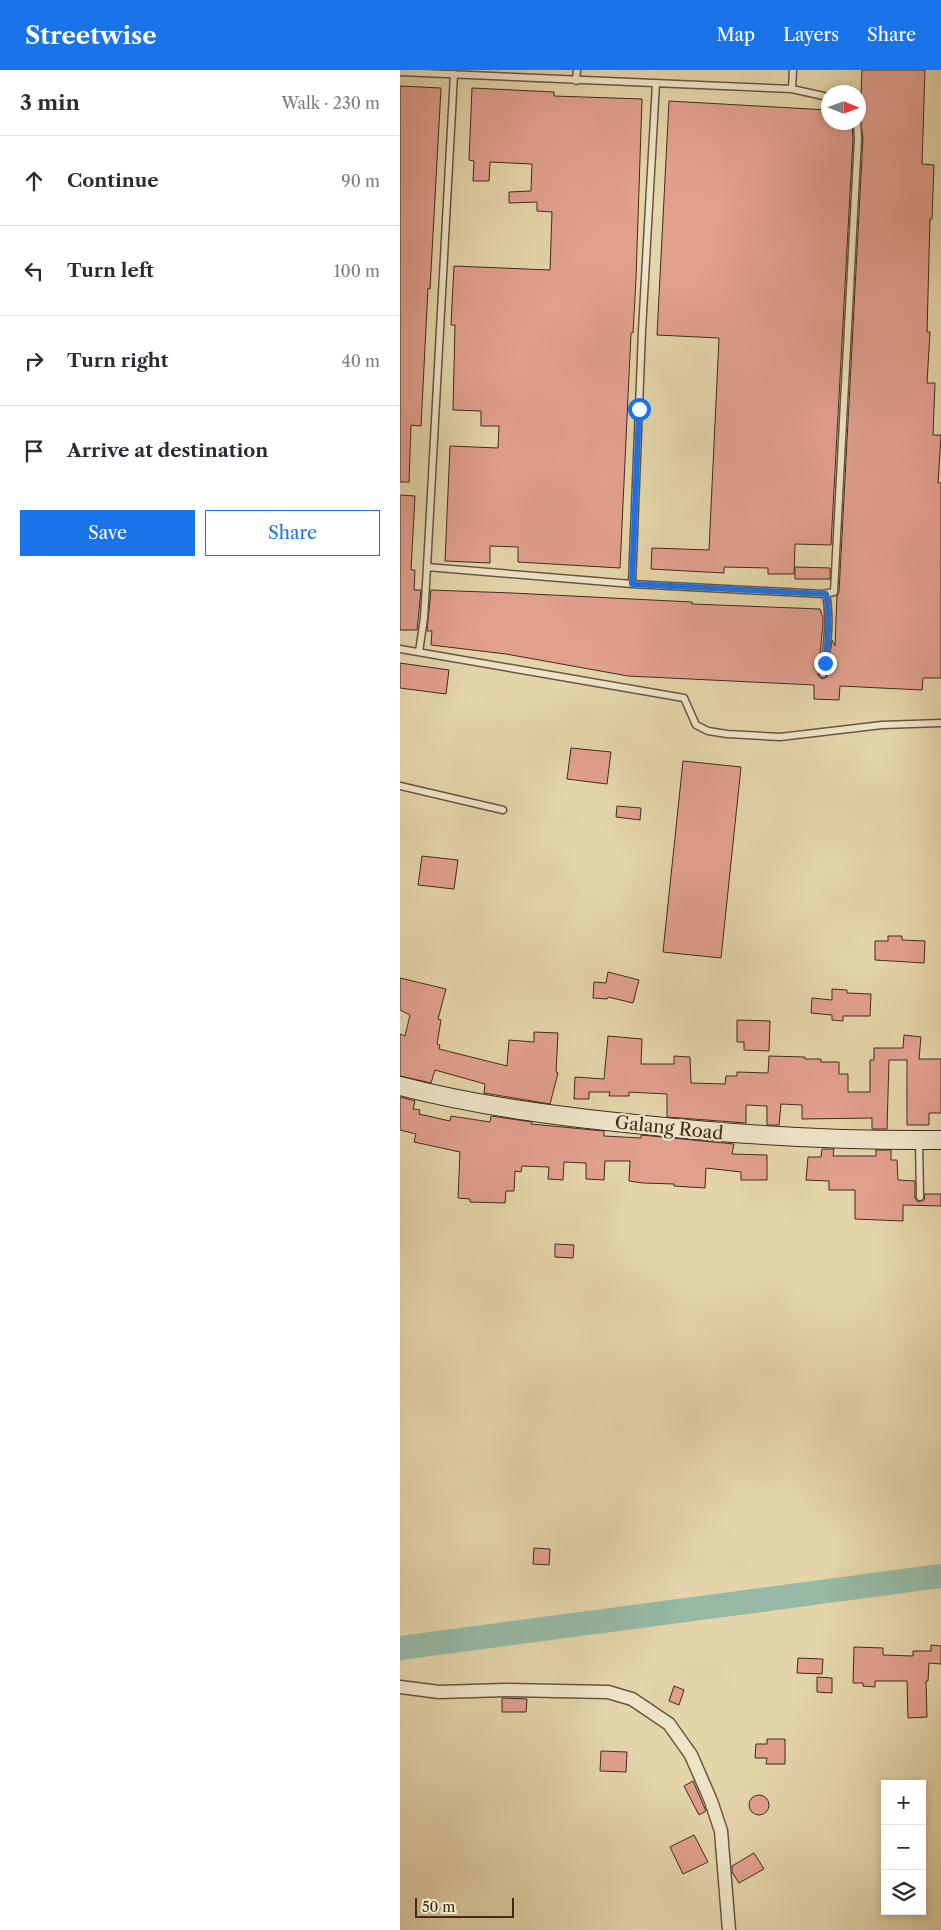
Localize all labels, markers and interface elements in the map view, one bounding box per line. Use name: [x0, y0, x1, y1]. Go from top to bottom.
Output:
text: Streetwise: [25, 21, 157, 50]
text: Map: [717, 24, 755, 46]
text: Layers: [783, 24, 839, 46]
text: Share: [867, 24, 916, 46]
north arrow: [821, 85, 866, 130]
text: 3 min: [20, 90, 80, 115]
text: Walk · 230 m: [281, 93, 380, 113]
icon: ahead: [20, 167, 48, 195]
text: Continue: [67, 169, 159, 192]
text: 90 m: [341, 171, 380, 191]
icon: left: [20, 257, 48, 285]
text: Turn left: [67, 259, 154, 282]
text: 100 m: [334, 261, 380, 281]
icon: right: [20, 347, 48, 375]
text: Turn right: [67, 349, 168, 372]
text: 40 m: [341, 351, 380, 371]
route start: [628, 398, 651, 421]
icon: arrive: [20, 437, 48, 465]
text: Arrive at destination: [67, 439, 268, 462]
button: Save: [20, 510, 195, 556]
button: Share: [205, 510, 380, 556]
route end: [814, 652, 837, 675]
street label: Galang Road: [614, 1111, 724, 1145]
map controls: [881, 1780, 926, 1915]
button: +: [881, 1780, 926, 1825]
button: −: [881, 1825, 926, 1870]
button: layers: [881, 1870, 926, 1915]
scale bar: [415, 1895, 514, 1918]
text: 50 m: [422, 1898, 455, 1916]

